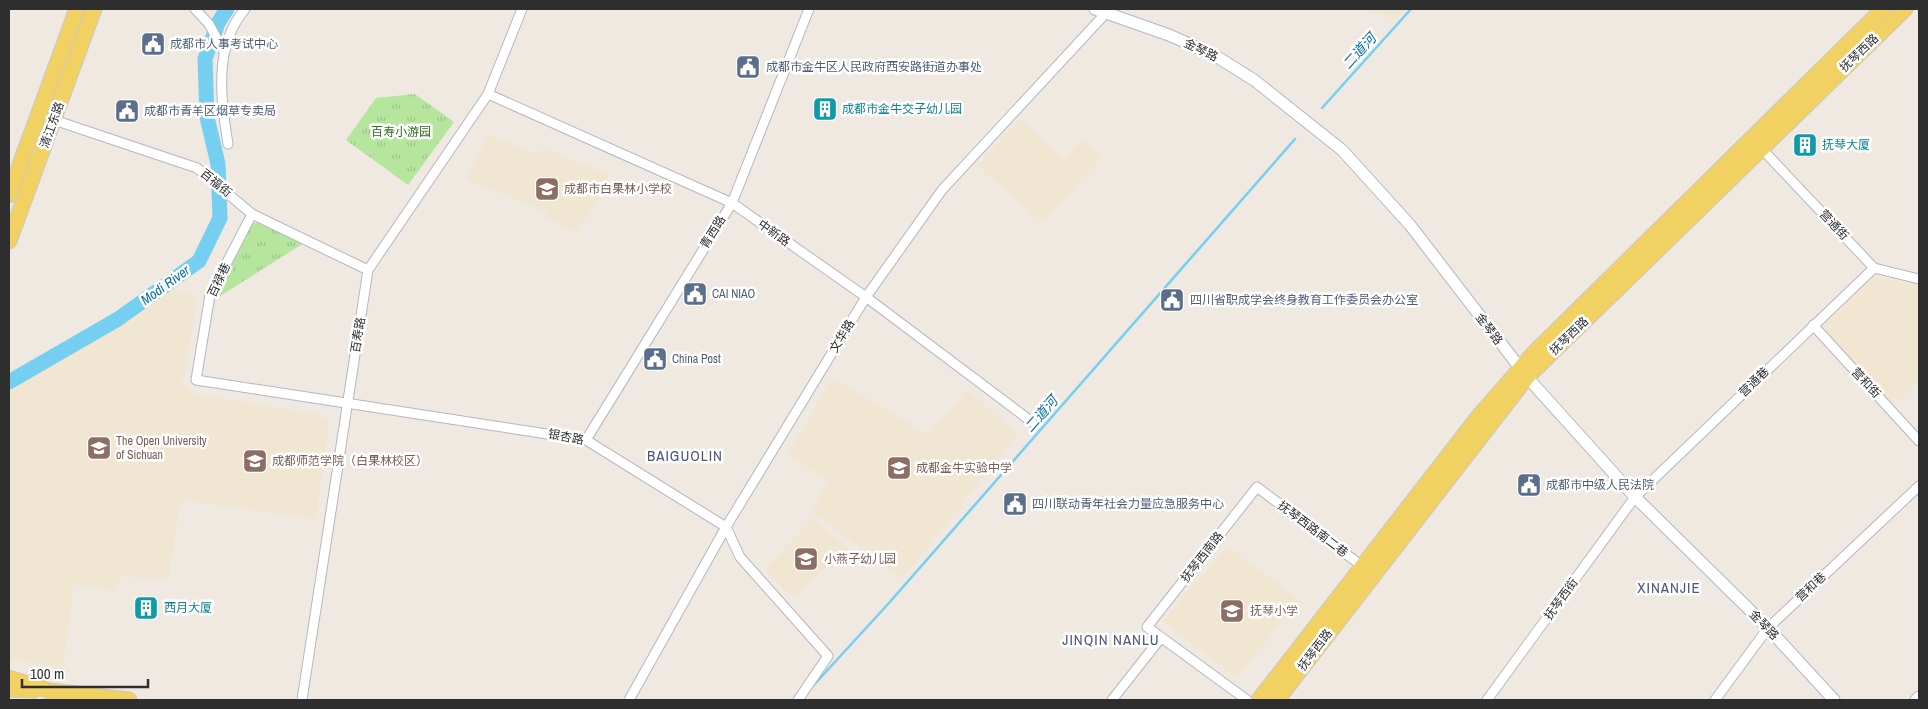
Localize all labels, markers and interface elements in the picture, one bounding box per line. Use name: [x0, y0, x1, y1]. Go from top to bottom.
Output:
water label: 二道河: [1338, 27, 1382, 73]
public building icon: 成都市人事考试中心: [140, 31, 166, 57]
street label: 抚琴西路: [1836, 31, 1882, 75]
street label: 金琴路: [1181, 35, 1221, 65]
place label: 成都市人事考试中心: [170, 36, 278, 52]
public building icon: 成都市金牛区人民政府西安路街道办事处: [735, 54, 761, 80]
place label: 成都市金牛区人民政府西安路街道办事处: [766, 59, 982, 75]
building icon: 成都市金牛交子幼儿园: [812, 96, 838, 122]
public building icon: 成都市青羊区烟草专卖局: [114, 98, 140, 124]
street label: 清江东路: [36, 100, 68, 150]
place label: 成都市金牛交子幼儿园: [842, 101, 962, 117]
place label: 成都市青羊区烟草专卖局: [144, 103, 276, 119]
park label: 百寿小游园: [371, 124, 431, 140]
building icon: 抚琴大厦: [1792, 132, 1818, 158]
place label: 抚琴大厦: [1822, 137, 1870, 153]
street label: 百福街: [197, 165, 235, 201]
school or university icon: 成都市白果林小学校: [534, 176, 560, 202]
place label: 成都市白果林小学校: [564, 181, 672, 197]
street label: 营通街: [1816, 206, 1852, 244]
street label: 青西路: [697, 212, 729, 252]
street label: 中新路: [755, 216, 793, 250]
street label: 百禄巷: [204, 260, 234, 300]
water label: Modi River: [137, 261, 194, 309]
public building icon: CAI NIAO: [682, 281, 708, 307]
place label: CAI NIAO: [712, 286, 756, 302]
public building icon: 四川省职成学会终身教育工作委员会办公室: [1159, 287, 1185, 313]
place label: 四川省职成学会终身教育工作委员会办公室: [1190, 292, 1418, 308]
street label: 金琴路: [1472, 310, 1506, 348]
street label: 抚琴西路: [1546, 314, 1592, 358]
street label: 百寿路: [347, 316, 369, 354]
street label: 文华路: [826, 316, 858, 356]
public building icon: China Post: [642, 346, 668, 372]
place label: China Post: [672, 351, 721, 367]
street label: 营通巷: [1735, 364, 1773, 400]
street label: 营和街: [1848, 364, 1884, 402]
water label: 二道河: [1020, 390, 1064, 436]
street label: 银杏路: [547, 426, 585, 448]
place label: The Open University of Sichuan: [116, 433, 207, 463]
school or university icon: The Open University of Sichuan: [86, 435, 112, 461]
district label: BAIGUOLIN: [647, 445, 723, 466]
school or university icon: 成都师范学院（白果林校区）: [242, 448, 268, 474]
place label: 成都师范学院（白果林校区）: [272, 453, 428, 469]
school or university icon: 成都金牛实验中学: [886, 455, 912, 481]
place label: 成都金牛实验中学: [916, 460, 1012, 476]
public building icon: 成都市中级人民法院: [1516, 472, 1542, 498]
place label: 成都市中级人民法院: [1546, 477, 1654, 493]
public building icon: 四川联动青年社会力量应急服务中心: [1002, 491, 1028, 517]
place label: 四川联动青年社会力量应急服务中心: [1032, 496, 1224, 512]
street label: 抚琴西路南二巷: [1275, 497, 1351, 561]
street label: 抚琴西南路: [1177, 528, 1227, 586]
school or university icon: 小燕子幼儿园: [793, 546, 819, 572]
place label: 小燕子幼儿园: [824, 551, 896, 567]
street label: 营和巷: [1792, 569, 1830, 605]
street label: 抚琴西街: [1540, 575, 1582, 623]
district label: XINANJIE: [1637, 577, 1701, 598]
building icon: 西月大厦: [133, 595, 159, 621]
school or university icon: 抚琴小学: [1219, 598, 1245, 624]
place label: 西月大厦: [164, 600, 212, 616]
place label: 抚琴小学: [1250, 603, 1298, 619]
street label: 金琴路: [1746, 606, 1782, 644]
street label: 抚琴西路: [1294, 626, 1336, 674]
district label: JINQIN NANLU: [1062, 629, 1160, 650]
scale bar: [22, 656, 149, 688]
text: 100 m: [30, 663, 64, 684]

